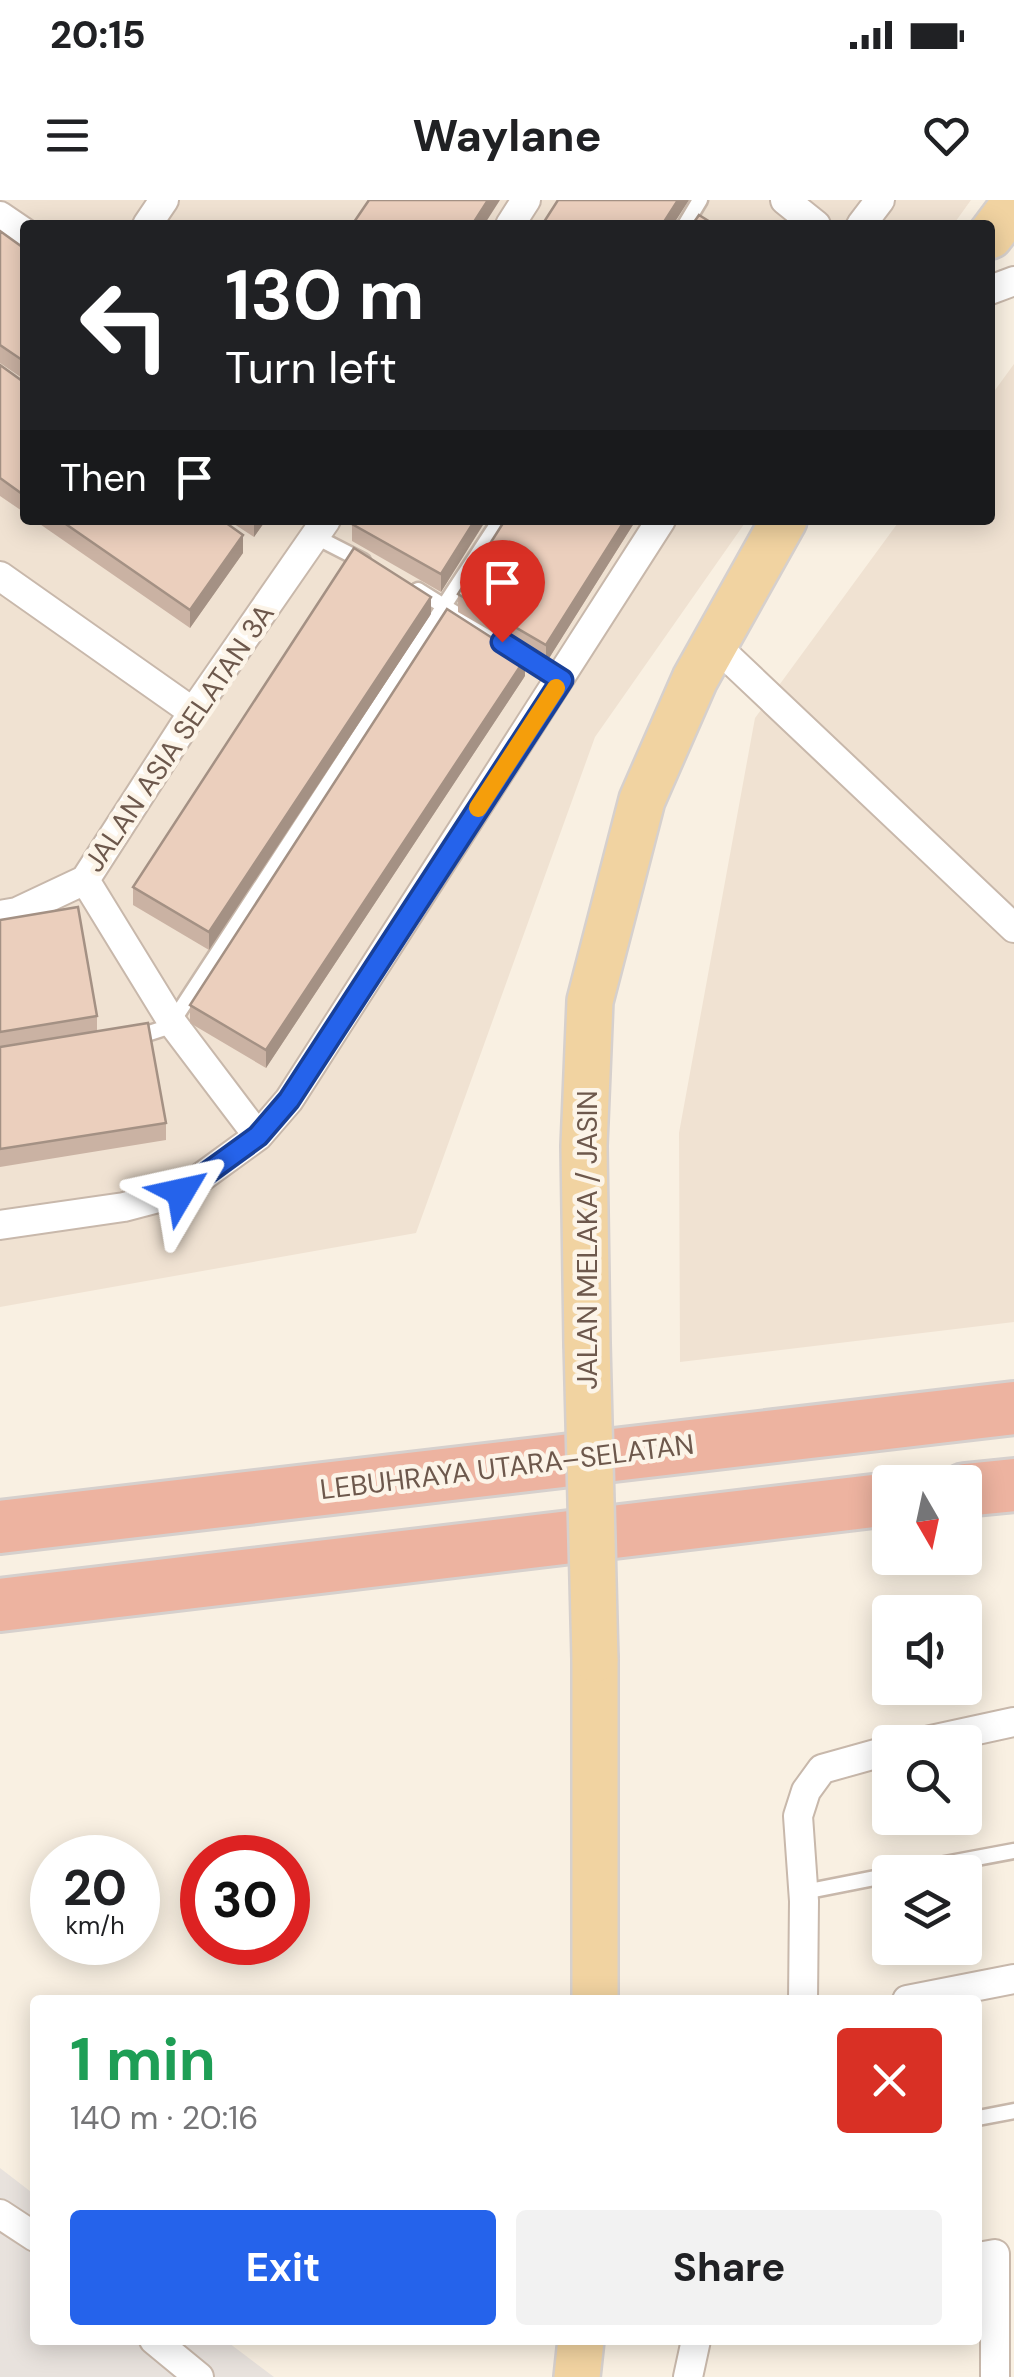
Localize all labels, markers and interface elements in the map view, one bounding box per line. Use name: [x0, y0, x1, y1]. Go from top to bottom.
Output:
text: 20:15: [50, 10, 146, 60]
text: Waylane: [412, 106, 602, 165]
icon: menu: [40, 108, 95, 163]
icon: heart: [919, 108, 974, 163]
text: 130 m: [225, 250, 424, 341]
icon: left: [60, 260, 190, 390]
text: Turn left: [225, 338, 397, 397]
icon: arrive: [167, 450, 222, 505]
text: Then: [60, 453, 147, 503]
pin: [460, 540, 545, 643]
icon: arrive: [475, 555, 530, 610]
street label: JALAN ASIA SELATAN 3A: [75, 597, 283, 879]
street label: JALAN MELAKA / JASIN: [569, 1090, 606, 1390]
position arrow: [129, 1140, 233, 1244]
street label: LEBUHRAYA UTARA–SELATAN: [318, 1426, 696, 1508]
north arrow: [872, 1465, 982, 1575]
map controls: [872, 1465, 982, 1965]
button: sound: [872, 1595, 982, 1705]
button: search: [872, 1725, 982, 1835]
speed limit sign: 30: [180, 1835, 310, 1965]
text: 20: [63, 1855, 127, 1921]
button: layers: [872, 1855, 982, 1965]
text: km/h: [65, 1909, 125, 1942]
text: 1 min: [70, 2020, 216, 2099]
button: close: [837, 2028, 942, 2133]
text: 140 m · 20:16: [70, 2097, 258, 2139]
button: Exit: [70, 2210, 496, 2325]
button: Share: [516, 2210, 942, 2325]

